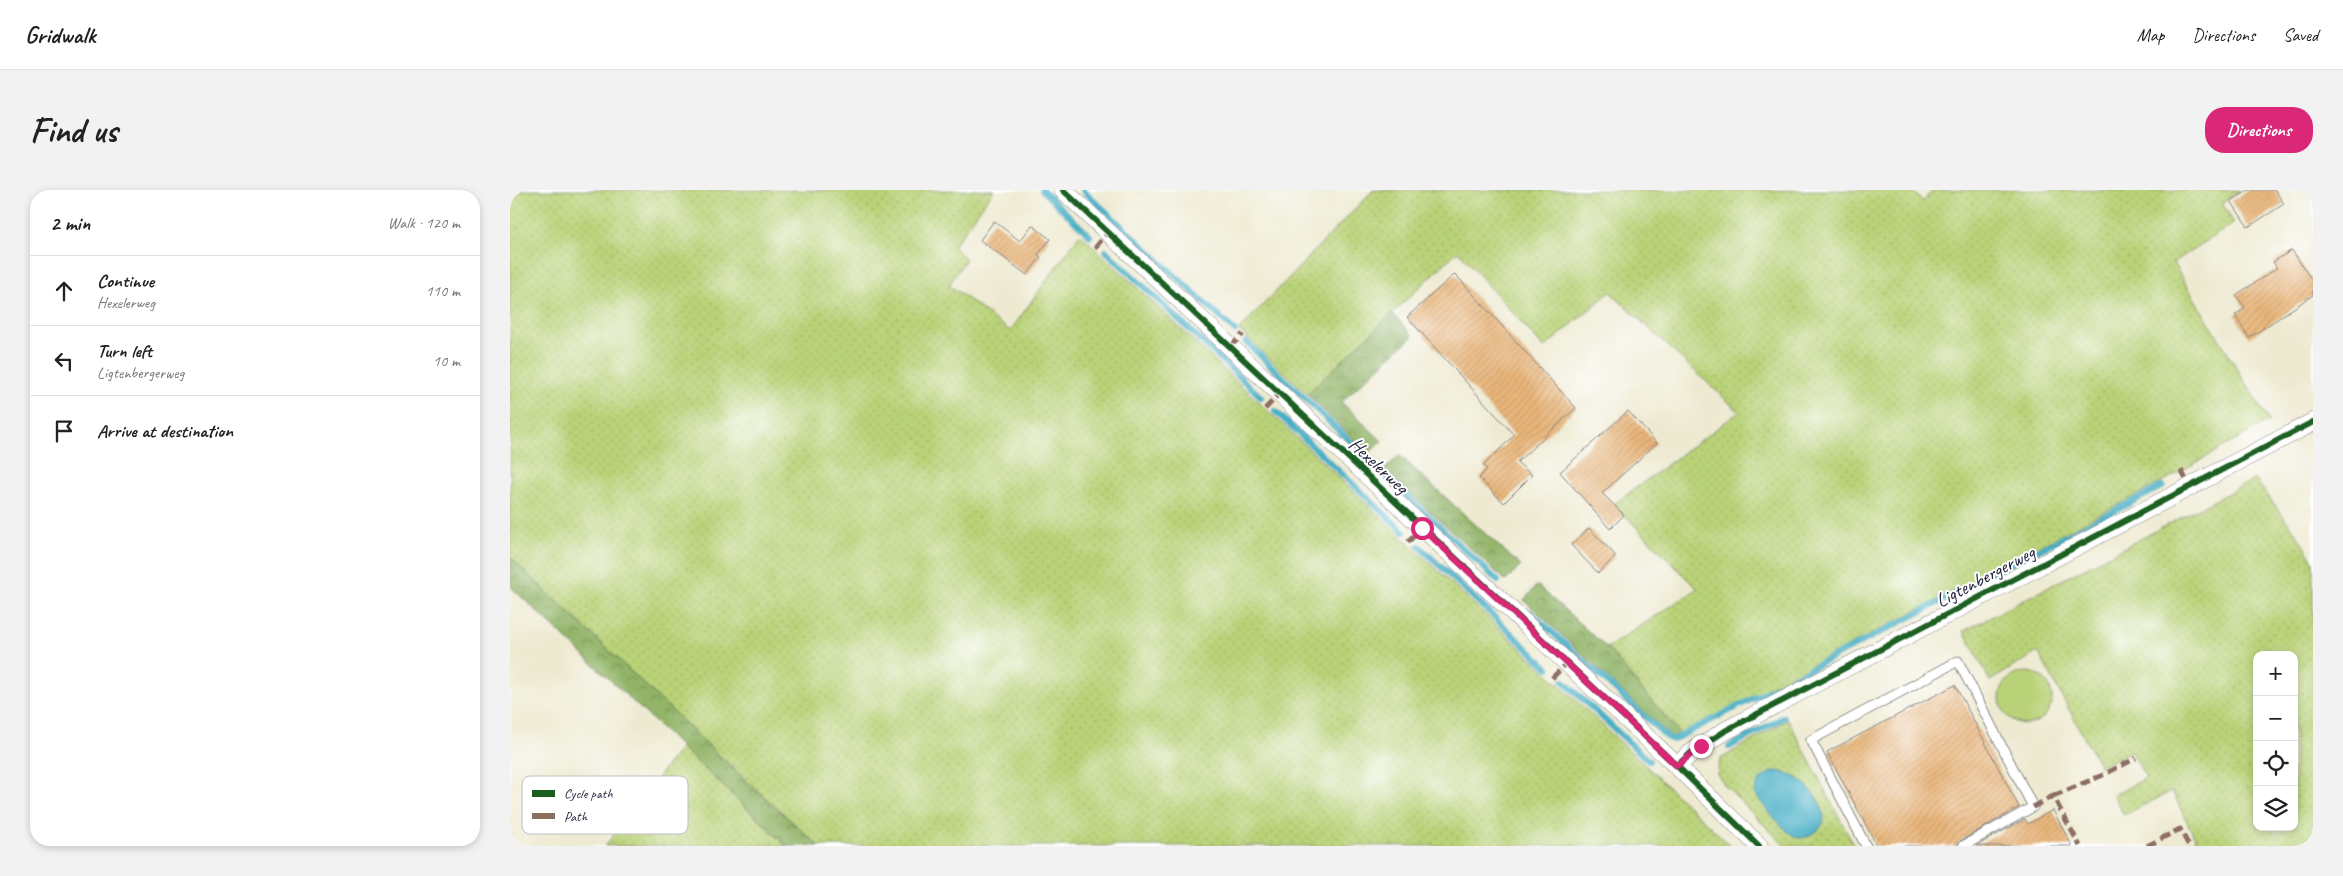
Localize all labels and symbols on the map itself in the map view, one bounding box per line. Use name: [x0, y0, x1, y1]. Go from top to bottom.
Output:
street label: Hexelerweg: [1344, 432, 1415, 500]
route start: [1411, 517, 1434, 540]
street label: Ligtenbergerweg: [1931, 539, 2041, 613]
route end: [1690, 735, 1713, 758]
legend: [522, 776, 688, 834]
text: Cycle path: [564, 785, 613, 802]
text: Path: [564, 808, 588, 825]

